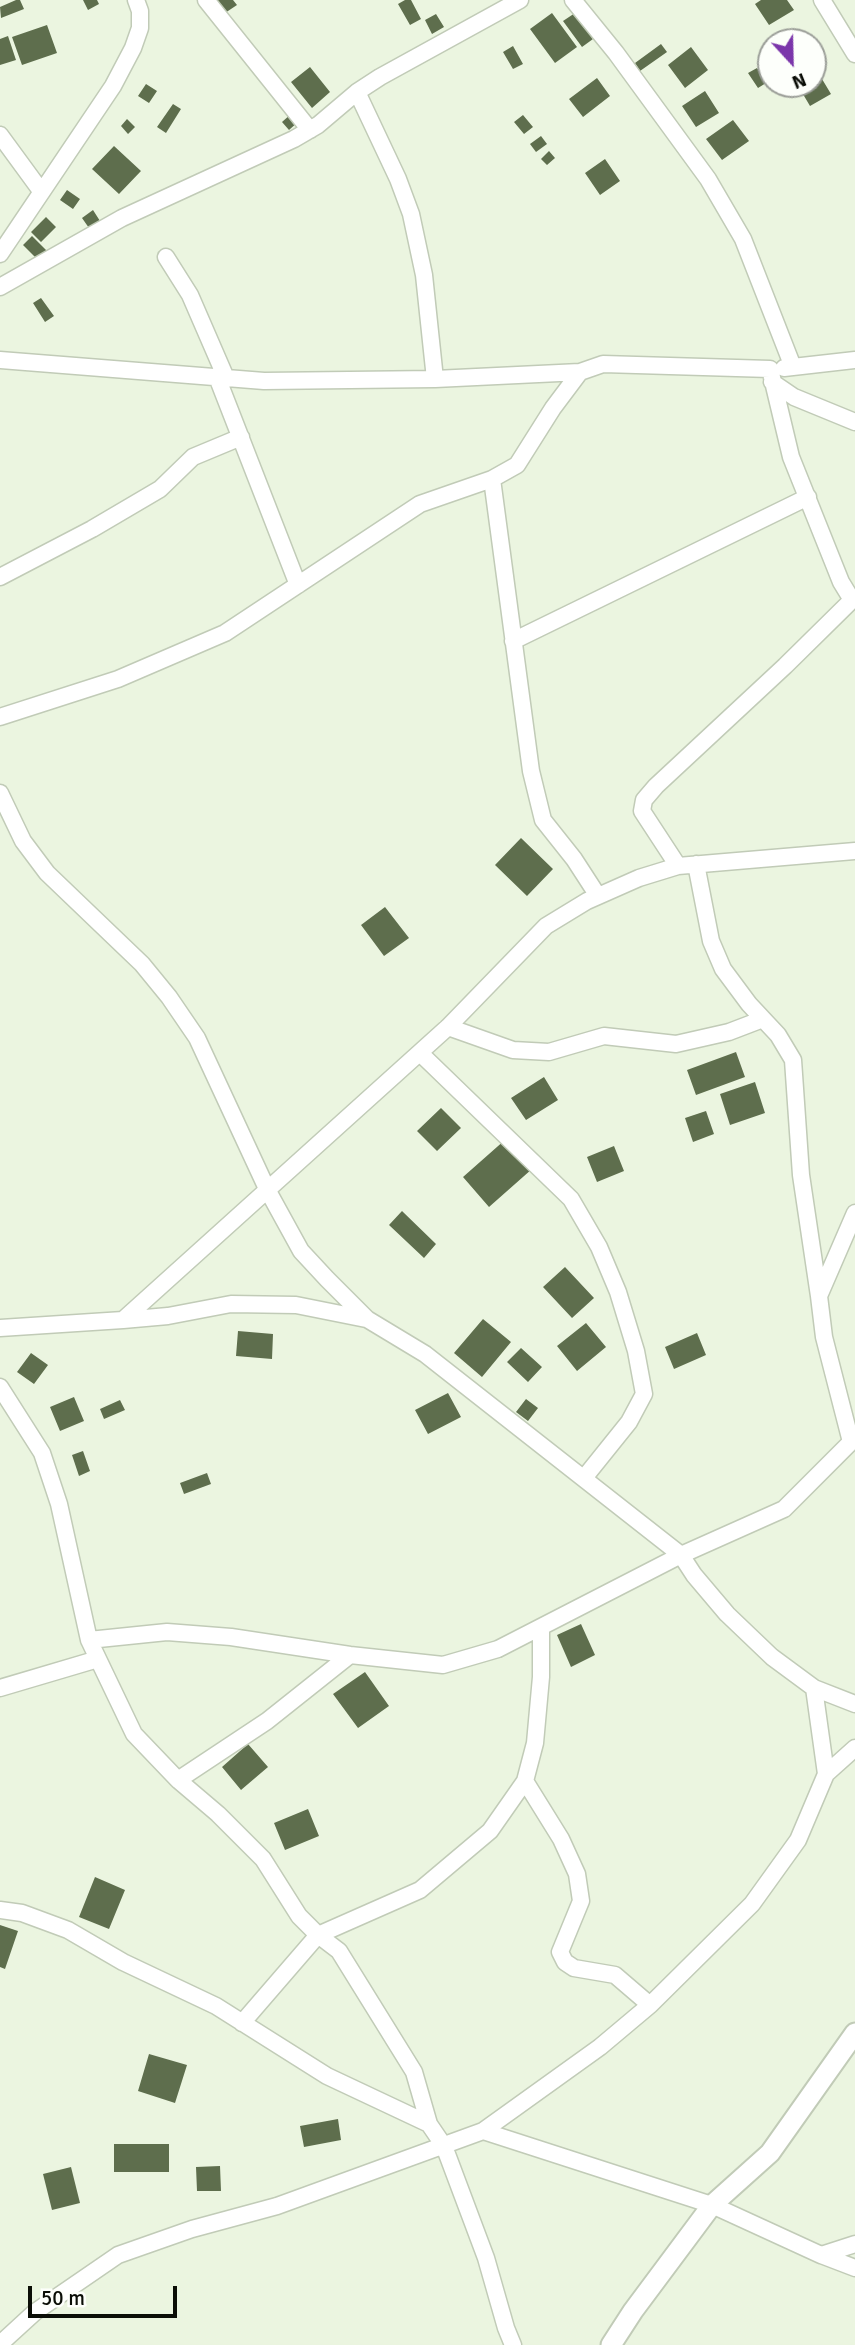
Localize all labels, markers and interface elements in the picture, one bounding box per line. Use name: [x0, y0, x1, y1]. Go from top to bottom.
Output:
north arrow: [757, 28, 827, 98]
text: N: [788, 67, 810, 94]
scale bar: [32, 2272, 180, 2316]
text: 50 m: [41, 2285, 85, 2311]

